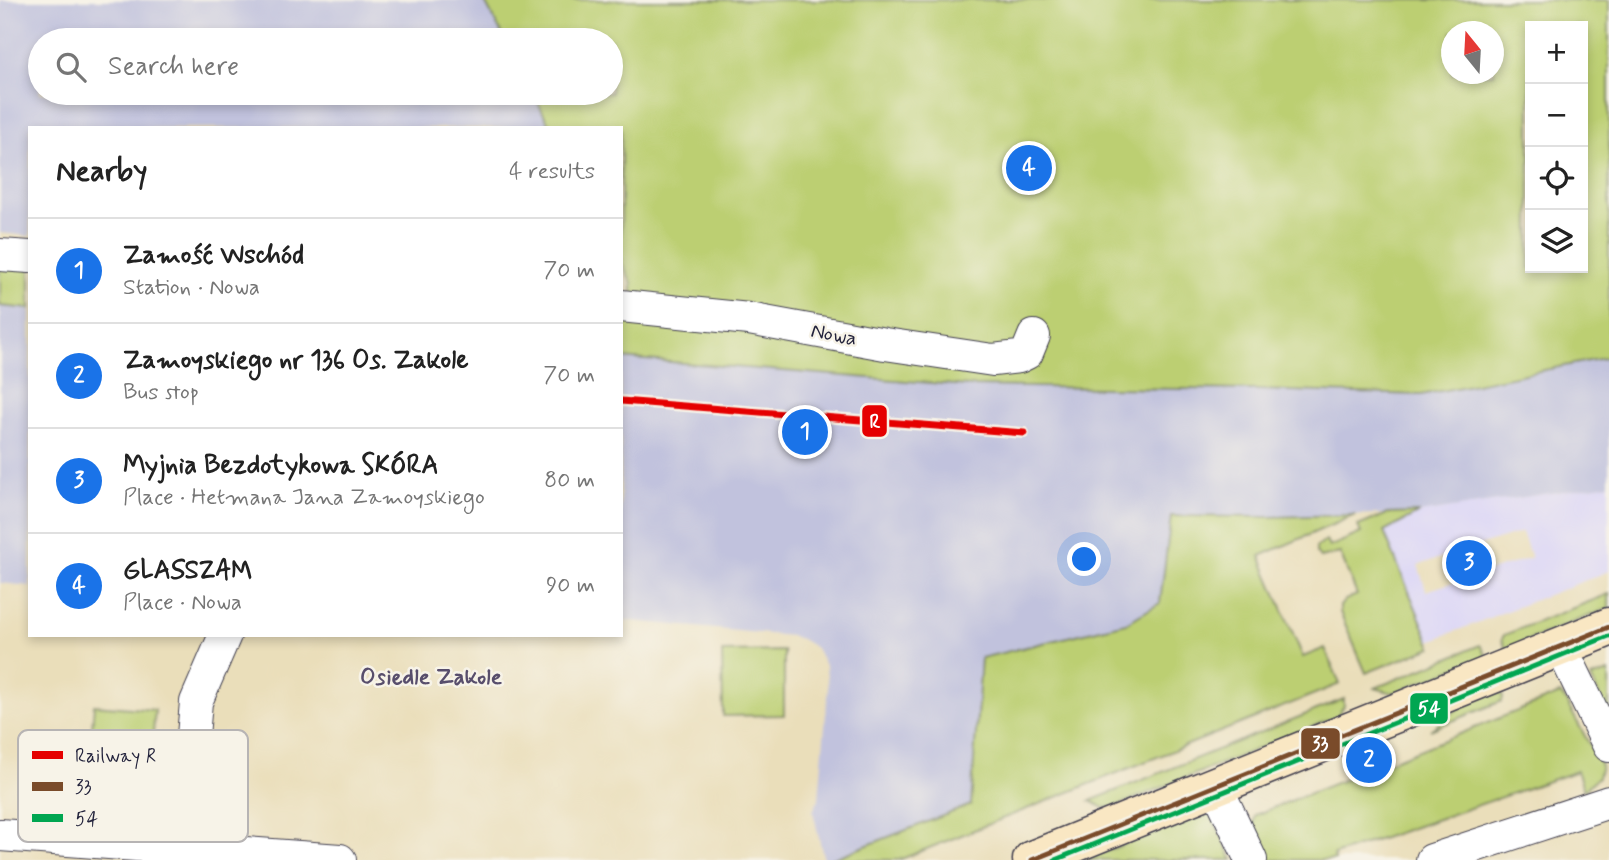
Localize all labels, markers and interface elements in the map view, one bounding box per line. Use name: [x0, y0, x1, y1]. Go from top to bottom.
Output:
north arrow: [1441, 21, 1504, 84]
map controls: [1525, 21, 1588, 273]
button: +: [1525, 21, 1588, 84]
search box: [28, 28, 623, 105]
icon: search: [52, 48, 90, 86]
text: Search here: [108, 50, 239, 84]
button: −: [1525, 84, 1588, 147]
pin: 4: [1006, 142, 1052, 194]
button: locate: [1525, 147, 1588, 210]
text: Nearby: [56, 152, 147, 191]
text: 4 results: [509, 157, 595, 187]
button: layers: [1525, 210, 1588, 273]
text: Zamość Wschód: [123, 239, 304, 273]
text: 1: [74, 256, 84, 286]
text: 70 m: [543, 256, 595, 286]
text: Station · Nowa: [123, 273, 260, 303]
street label: Nowa: [808, 317, 859, 353]
text: Zamoyskiego nr 136 Os. Zakole: [123, 344, 468, 378]
text: 2: [73, 361, 85, 391]
text: 70 m: [543, 361, 595, 391]
text: Bus stop: [123, 378, 199, 408]
line badge: R: [861, 404, 888, 438]
pin: 1: [782, 406, 828, 458]
text: R: [869, 410, 881, 435]
text: Myjnia Bezdotykowa SKÓRA: [123, 449, 439, 483]
text: 3: [74, 466, 84, 496]
text: 80 m: [544, 466, 595, 496]
text: Place · Hetmana Jana Zamoyskiego: [123, 483, 485, 513]
pin: 3: [1446, 537, 1492, 589]
your location: [1067, 542, 1101, 576]
text: GLASSZAM: [123, 554, 253, 588]
text: 4: [72, 571, 86, 601]
text: 90 m: [546, 571, 595, 601]
text: Place · Nowa: [123, 588, 242, 618]
district label: Osiedle Zakole: [360, 663, 503, 693]
line badge: 54: [1409, 692, 1449, 725]
text: 54: [1418, 697, 1441, 722]
line badge: 33: [1300, 727, 1341, 760]
legend: [18, 730, 248, 842]
text: 33: [1312, 732, 1328, 757]
pin: 2: [1346, 734, 1392, 786]
text: Railway R: [75, 744, 156, 770]
text: 33: [75, 775, 92, 800]
text: 54: [75, 807, 98, 832]

